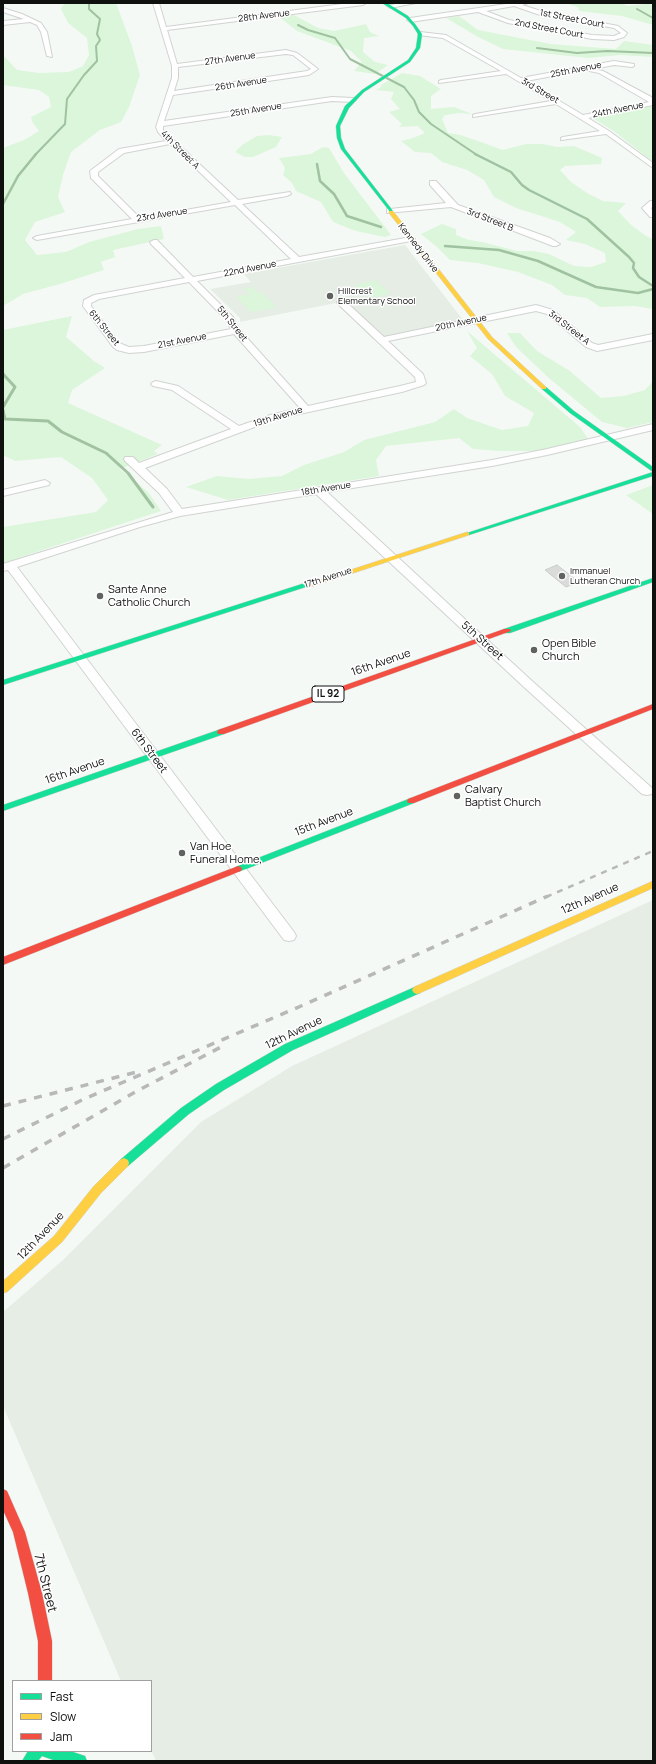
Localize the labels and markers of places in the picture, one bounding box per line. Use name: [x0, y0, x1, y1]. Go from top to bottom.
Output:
place label: Hillcrest Elementary School: [338, 286, 415, 307]
marker: Hillcrest Elementary School: [325, 291, 335, 301]
place label: Immanuel Lutheran Church: [570, 566, 640, 587]
marker: Immanuel Lutheran Church: [557, 571, 567, 581]
place label: Sante Anne Catholic Church: [108, 583, 190, 609]
marker: Sante Anne Catholic Church: [95, 591, 105, 601]
place label: Open Bible Church: [542, 637, 596, 663]
marker: Open Bible Church: [529, 645, 539, 655]
place label: Calvary Baptist Church: [465, 783, 541, 809]
marker: Calvary Baptist Church: [452, 791, 462, 801]
place label: Van Hoe Funeral Home,: [190, 840, 262, 866]
marker: Van Hoe Funeral Home,: [177, 848, 187, 858]

